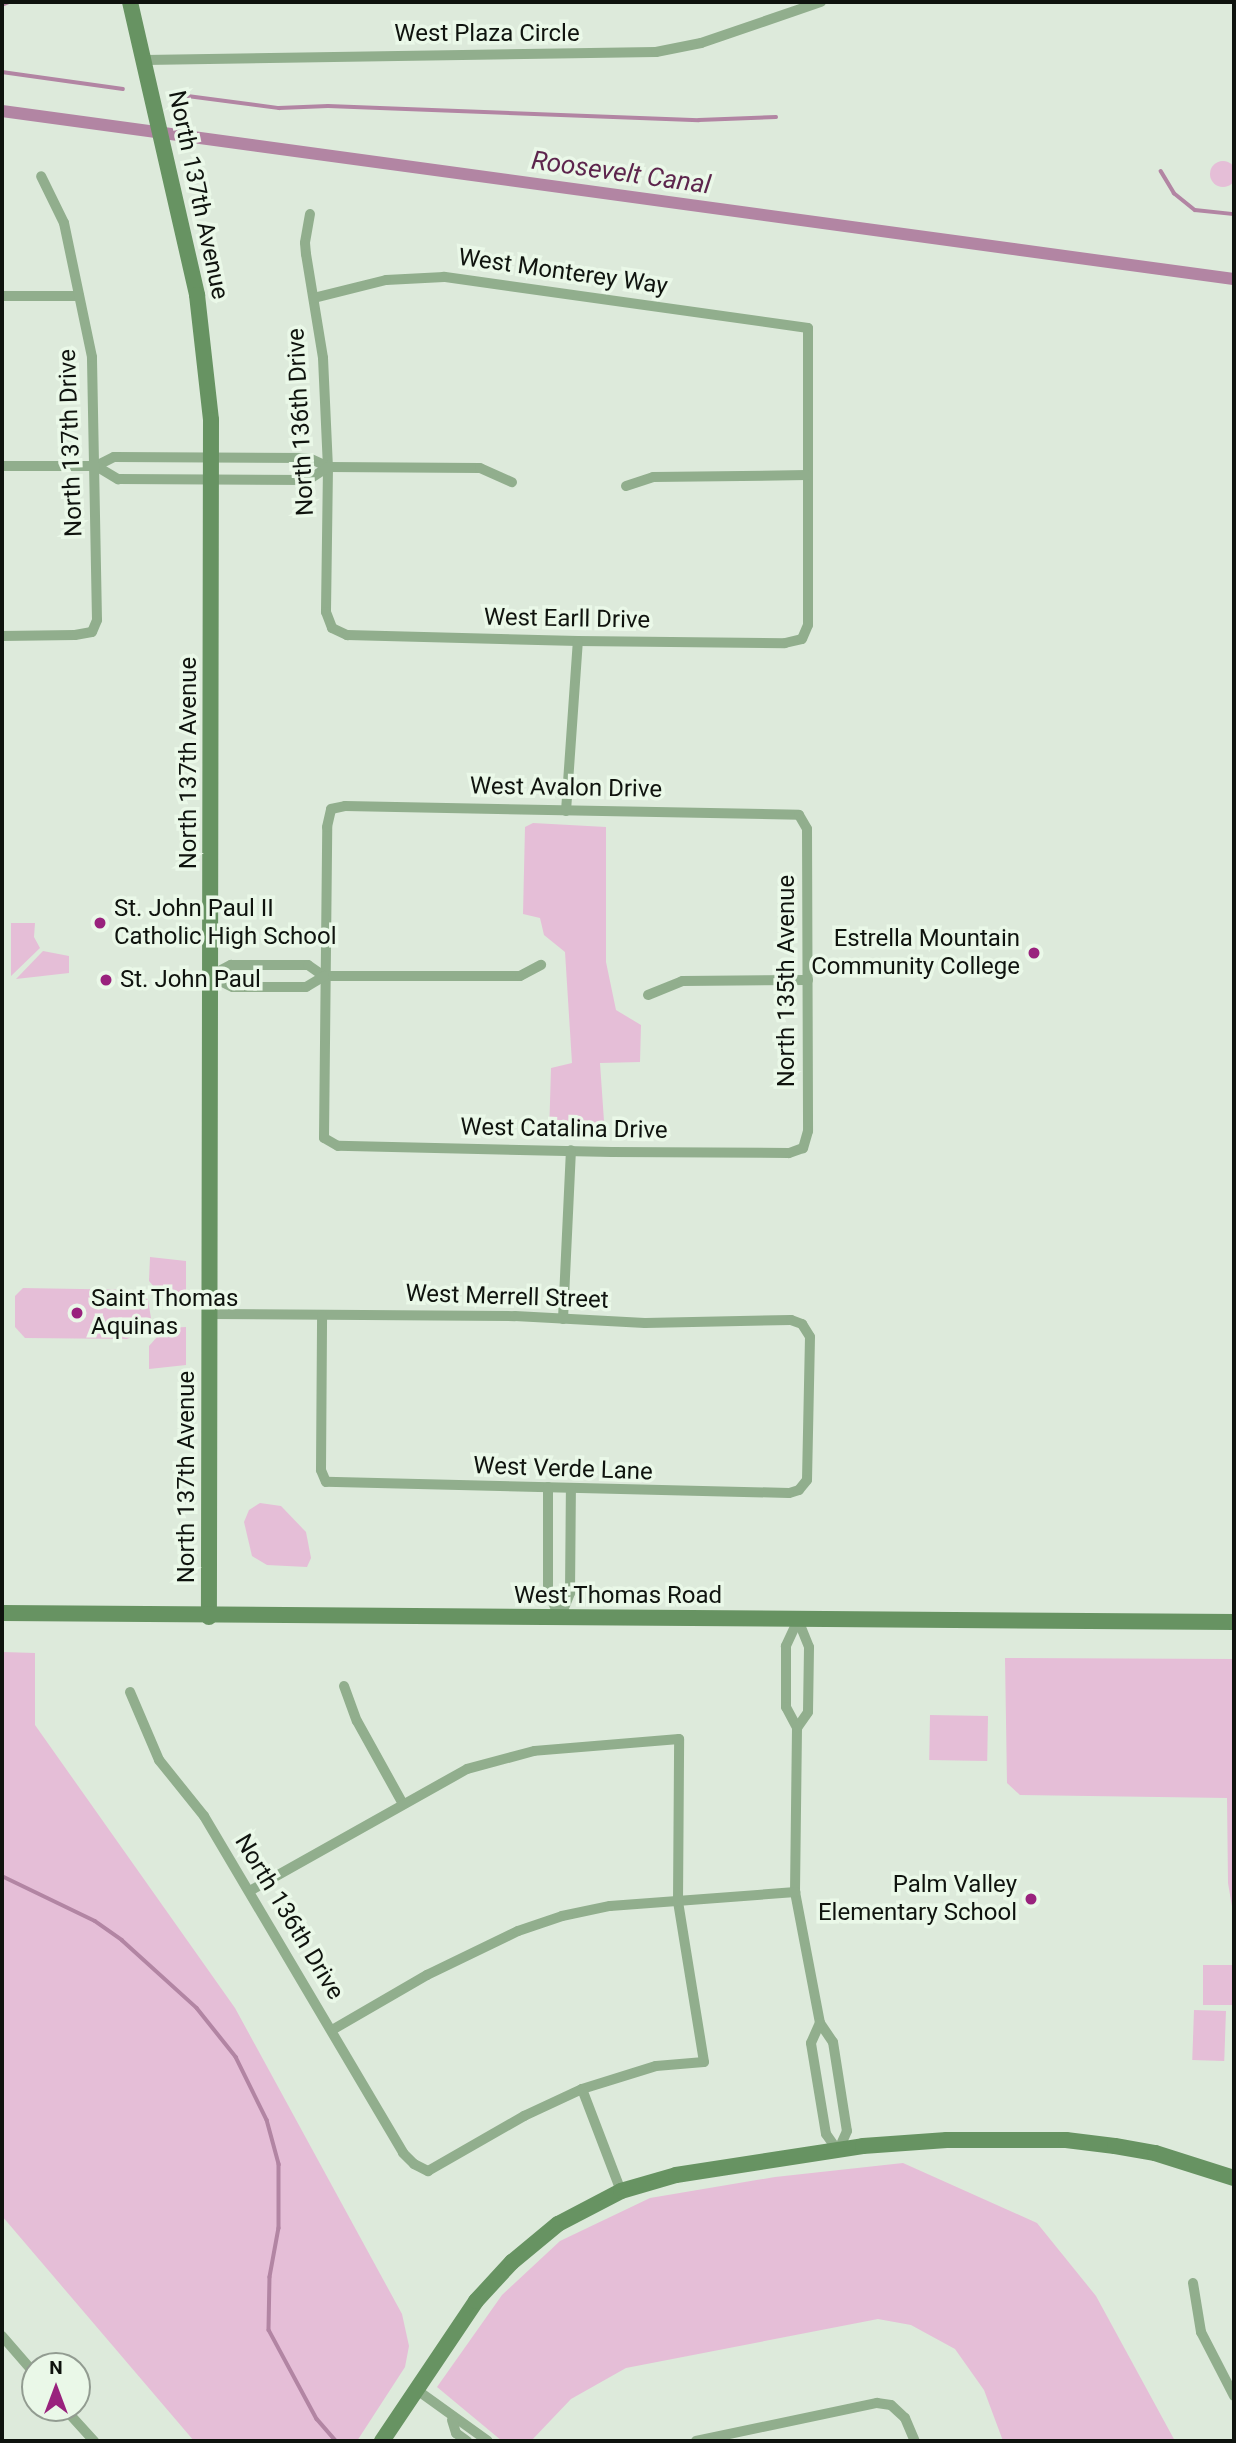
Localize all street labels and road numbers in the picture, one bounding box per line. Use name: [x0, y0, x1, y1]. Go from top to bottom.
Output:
street label: West Plaza Circle: [394, 20, 580, 48]
street label: North 137th Avenue: [162, 88, 234, 302]
street label: West Monterey Way: [456, 243, 670, 301]
street label: North 136th Drive: [282, 327, 320, 517]
street label: North 137th Drive: [53, 349, 89, 537]
street label: West Earll Drive: [484, 603, 650, 635]
street label: North 137th Avenue: [175, 657, 203, 869]
street label: West Avalon Drive: [470, 772, 662, 804]
street label: North 135th Avenue: [773, 875, 801, 1087]
street label: West Catalina Drive: [460, 1113, 668, 1145]
street label: West Merrell Street: [405, 1279, 609, 1315]
street label: North 137th Avenue: [173, 1371, 201, 1583]
street label: West Verde Lane: [473, 1451, 653, 1487]
street label: West Thomas Road: [514, 1582, 722, 1610]
street label: North 136th Drive: [228, 1829, 350, 2005]

